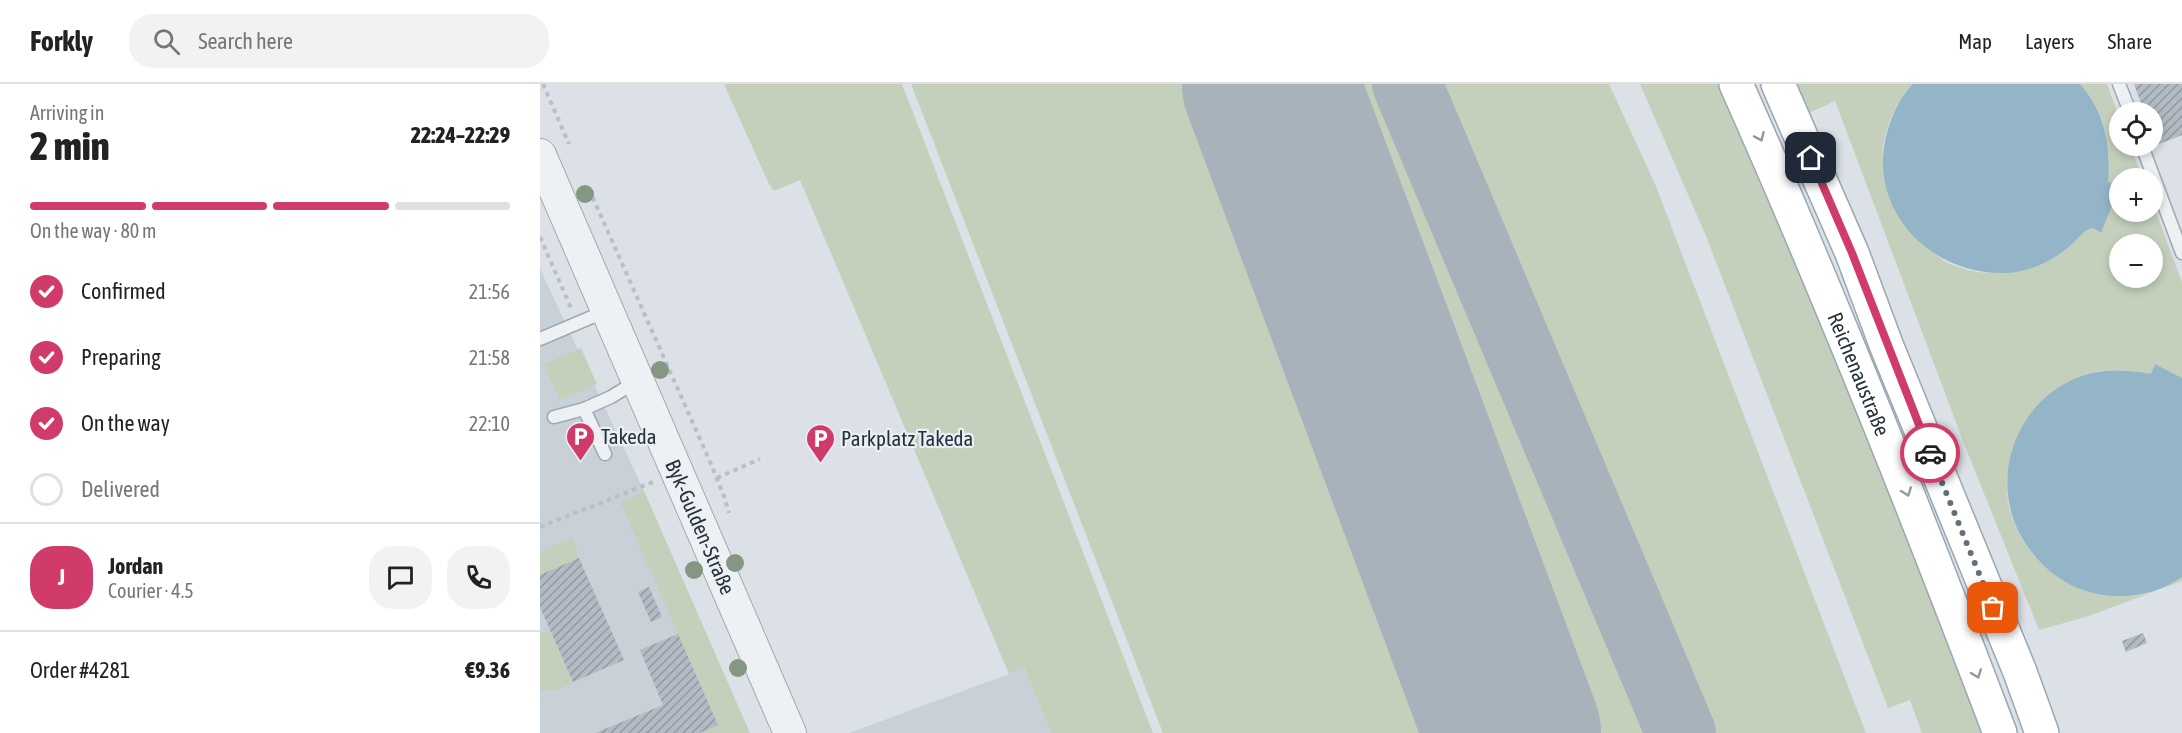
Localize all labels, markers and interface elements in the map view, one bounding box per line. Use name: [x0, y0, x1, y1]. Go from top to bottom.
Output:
search box: [129, 14, 549, 68]
text: Forkly: [30, 25, 93, 57]
icon: search: [150, 25, 183, 58]
text: Search here: [198, 28, 293, 54]
text: Map: [1958, 29, 1992, 53]
text: Layers: [2025, 29, 2075, 53]
text: Share: [2108, 29, 2152, 53]
text: Arriving in: [30, 101, 104, 124]
map controls: [2109, 102, 2163, 288]
button: locate: [2109, 102, 2163, 156]
text: 22:24–22:29: [411, 122, 510, 148]
text: 2 min: [30, 124, 110, 168]
one-way arrow: [1752, 131, 1764, 142]
pin: [1785, 132, 1836, 183]
icon: home: [1794, 141, 1827, 174]
button: +: [2109, 168, 2163, 222]
text: On the way · 80 m: [30, 219, 156, 242]
button: −: [2109, 234, 2163, 288]
icon: check: [30, 275, 63, 308]
text: Confirmed: [81, 278, 166, 304]
text: 21:56: [469, 280, 510, 303]
street label: Reichenaustraße: [1823, 309, 1895, 439]
icon: check: [30, 341, 63, 374]
text: Preparing: [81, 344, 161, 370]
text: 21:58: [469, 346, 510, 369]
icon: check: [30, 407, 63, 440]
text: On the way: [81, 410, 170, 436]
text: 22:10: [469, 412, 510, 435]
parking icon: Takeda: [564, 420, 596, 462]
parking icon: Parkplatz Takeda: [804, 422, 836, 464]
courier: [1900, 423, 1960, 483]
place label: Takeda: [601, 424, 656, 448]
place label: Parkplatz Takeda: [841, 426, 973, 450]
icon: car: [1914, 437, 1947, 470]
street label: Byk-Gulden-Straße: [661, 456, 740, 598]
text: Delivered: [81, 476, 160, 502]
one-way arrow: [1900, 486, 1912, 497]
button: chat: [369, 546, 432, 609]
button: phone: [447, 546, 510, 609]
text: Jordan: [108, 553, 163, 579]
text: J: [58, 564, 65, 590]
text: Courier · 4.5: [108, 579, 194, 602]
pin: [1967, 582, 2018, 633]
icon: bag: [1976, 591, 2009, 624]
text: Order #4281: [30, 657, 130, 683]
text: €9.36: [465, 657, 510, 683]
one-way arrow: [1970, 668, 1983, 679]

